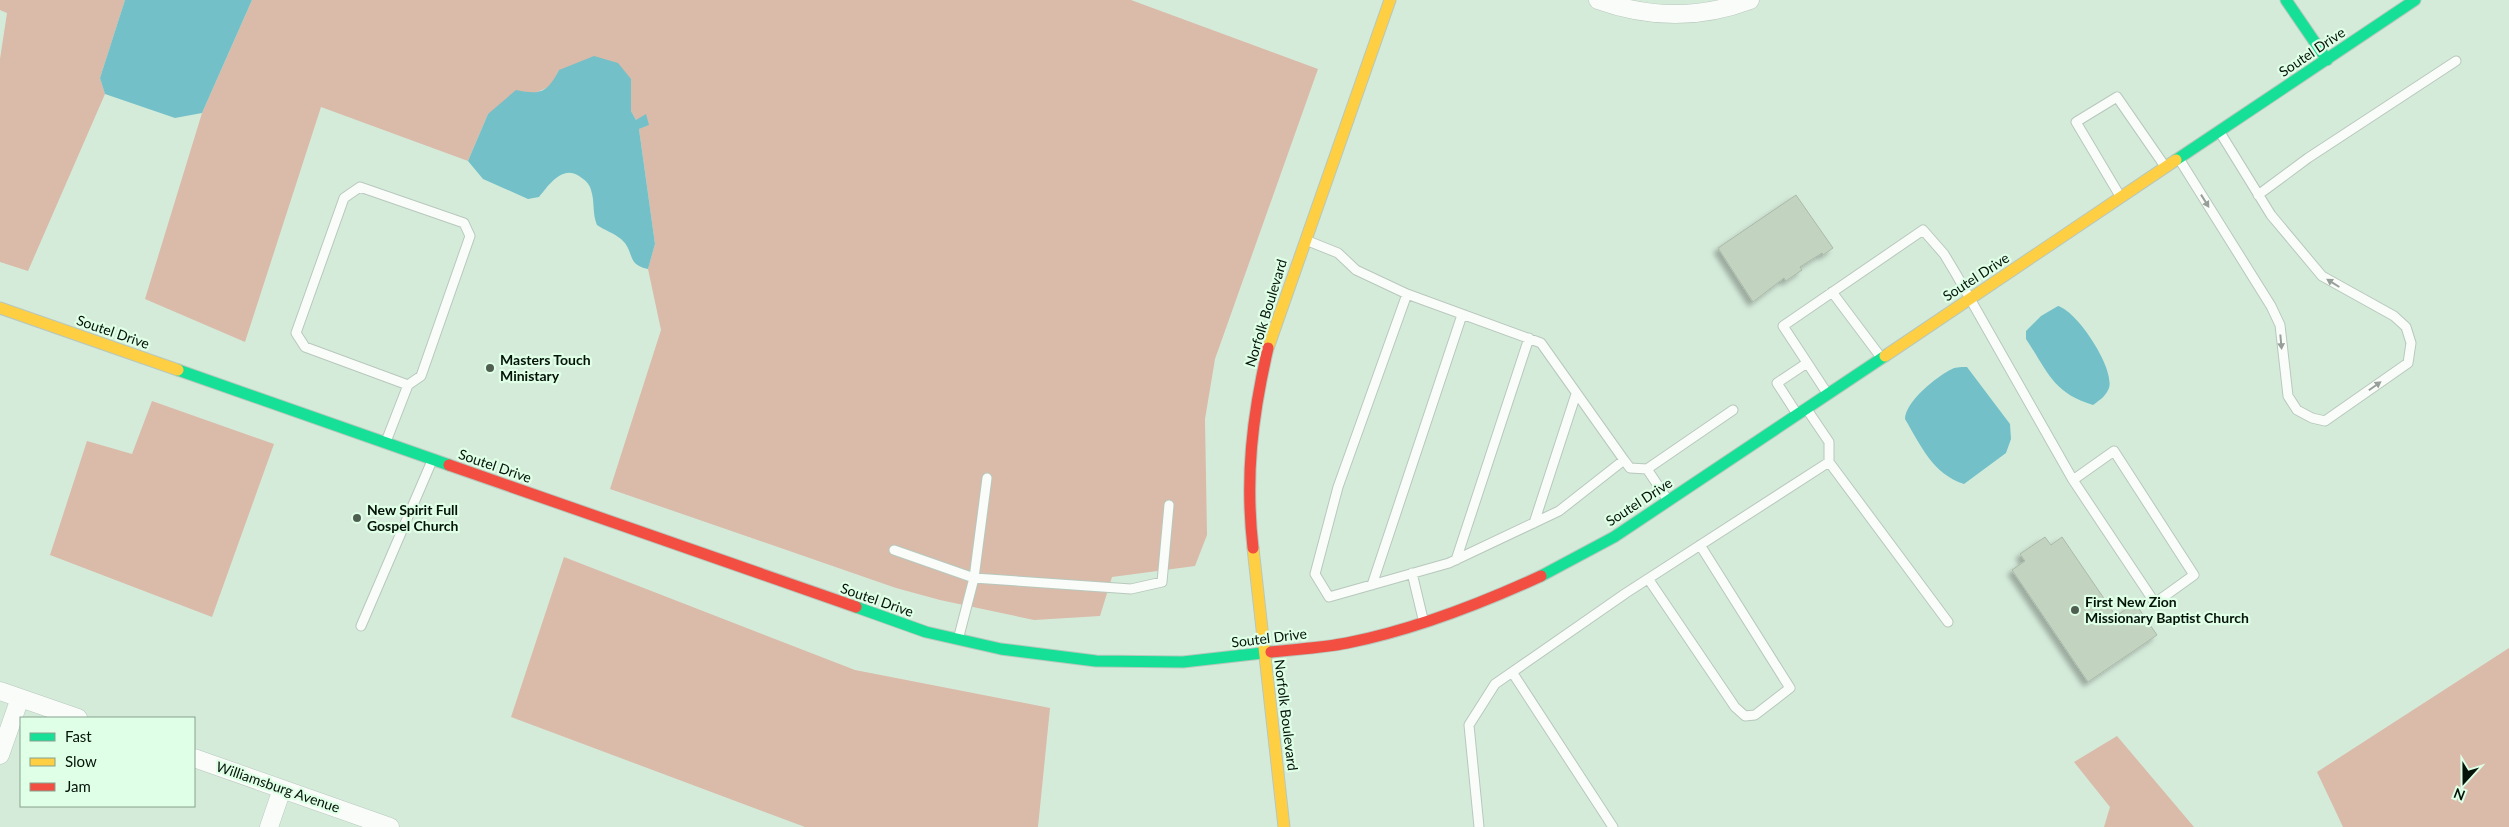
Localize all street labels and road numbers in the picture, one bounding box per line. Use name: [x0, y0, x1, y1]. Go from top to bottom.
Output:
street label: Soutel Drive: [2275, 23, 2348, 80]
street label: Soutel Drive: [1939, 249, 2012, 304]
street label: Norfolk Boulevard: [1241, 257, 1290, 369]
street label: Soutel Drive: [74, 311, 152, 352]
street label: Soutel Drive: [456, 445, 534, 486]
street label: Soutel Drive: [1602, 474, 1675, 529]
street label: Soutel Drive: [838, 579, 916, 620]
street label: Soutel Drive: [1230, 624, 1308, 651]
street label: Norfolk Boulevard: [1271, 658, 1302, 772]
street label: Williamsburg Avenue: [214, 757, 342, 816]

